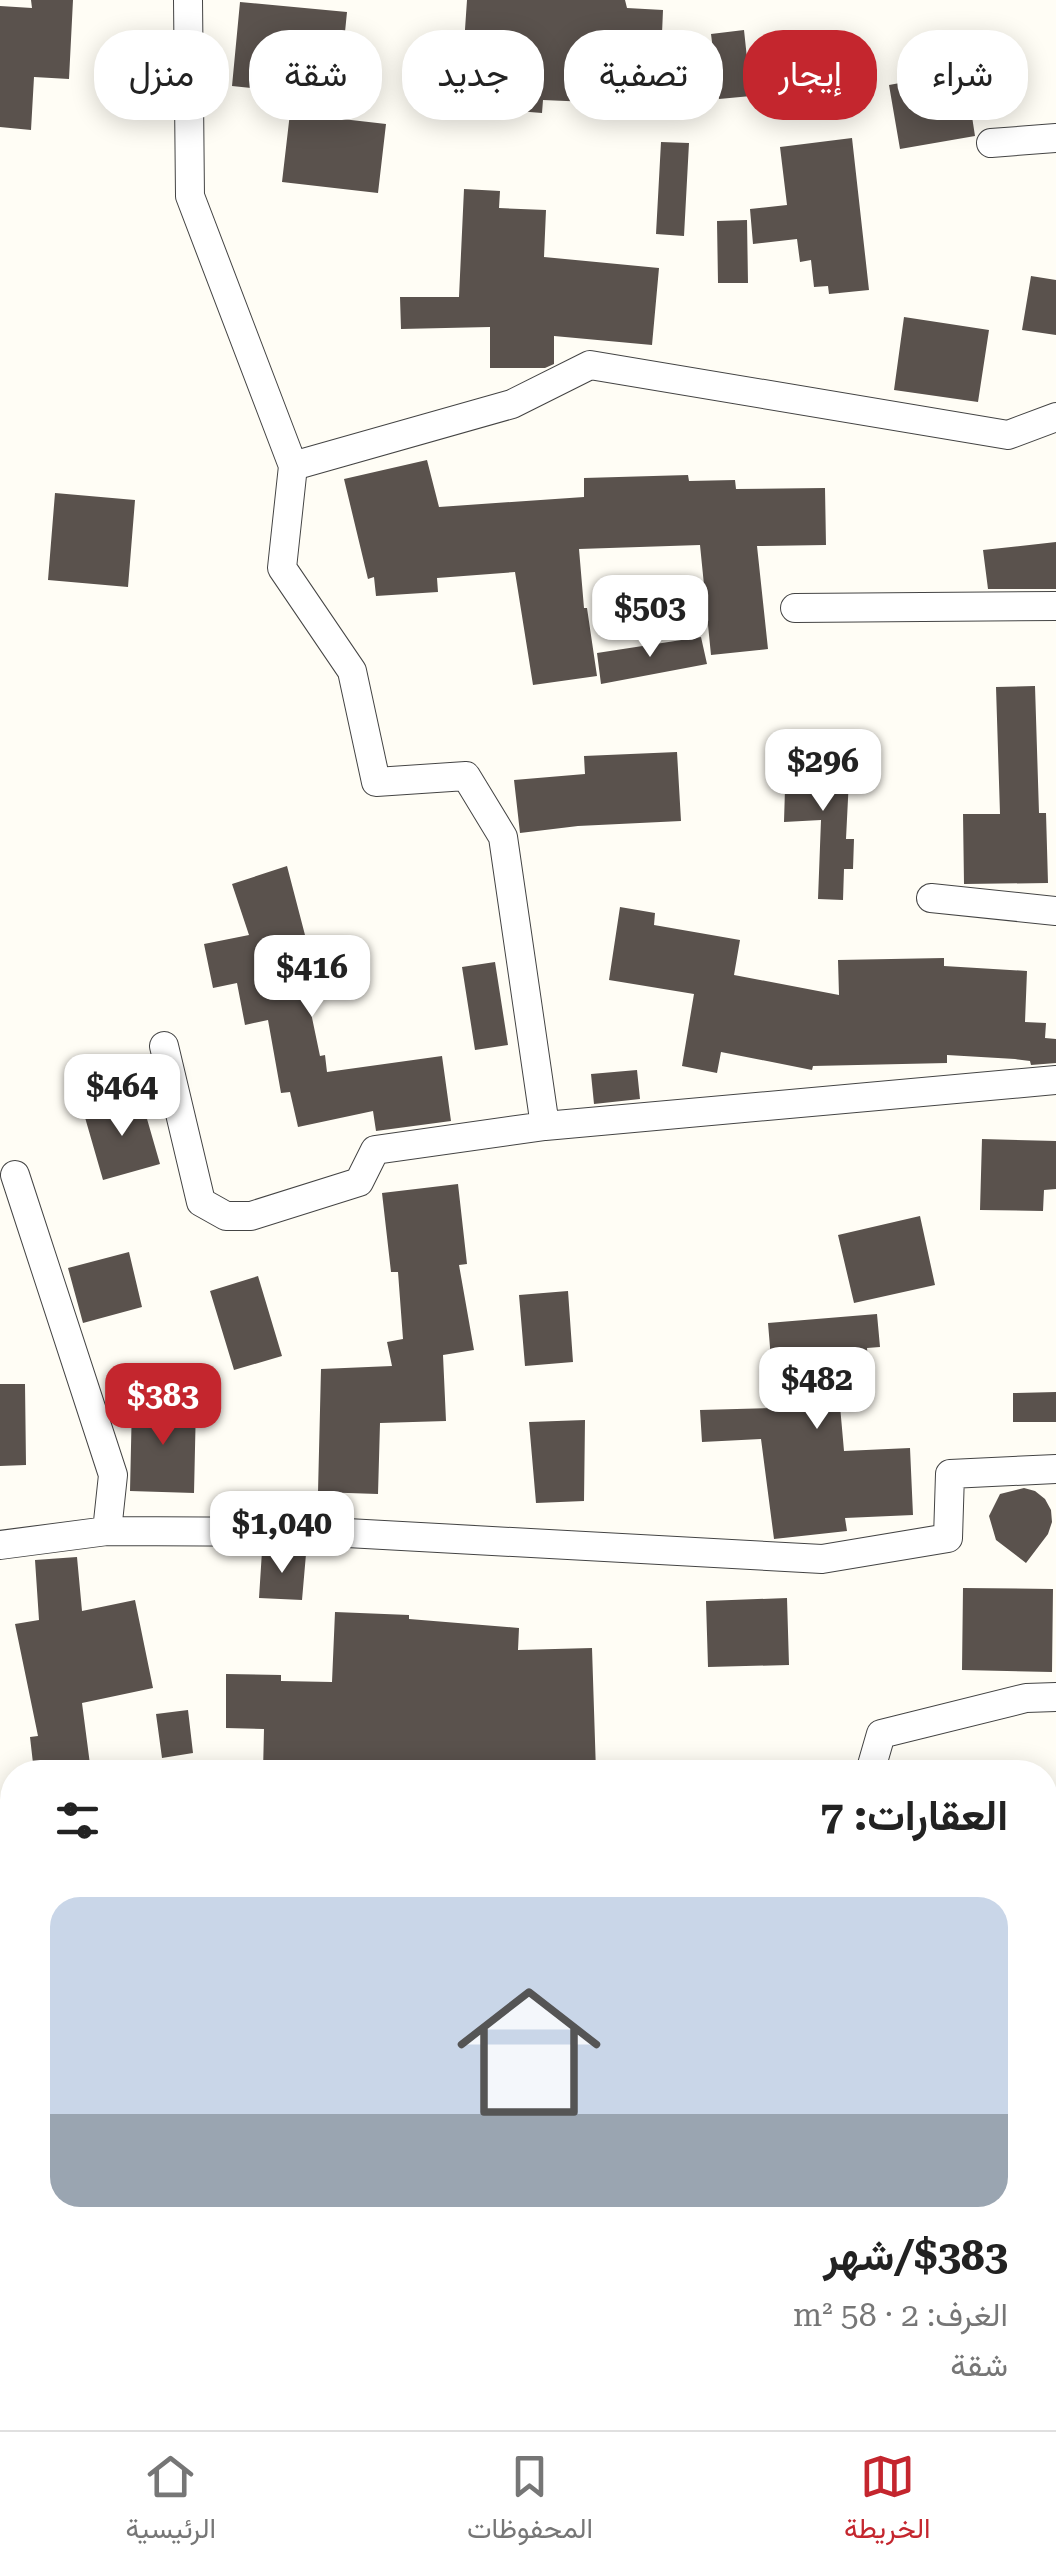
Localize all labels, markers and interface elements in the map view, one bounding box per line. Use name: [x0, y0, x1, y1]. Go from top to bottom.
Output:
chip: منزل: [94, 30, 229, 120]
chip: شقة: [249, 30, 382, 120]
chip: جديد: [402, 30, 544, 120]
chip: تصفية: [564, 30, 723, 120]
chip: إيجار: [743, 30, 877, 120]
chip: شراء: [897, 30, 1028, 120]
pin: $503: [591, 575, 709, 660]
text: $503: [614, 588, 686, 626]
pin: $296: [764, 729, 882, 814]
text: $296: [787, 742, 859, 780]
pin: $416: [253, 935, 371, 1020]
text: $416: [276, 948, 348, 986]
pin: $464: [63, 1054, 181, 1139]
text: $464: [86, 1067, 158, 1105]
pin: $482: [758, 1347, 876, 1432]
text: $482: [781, 1360, 853, 1398]
pin: $383: [104, 1363, 222, 1448]
text: $383: [127, 1376, 199, 1414]
pin: $1,040: [201, 1491, 363, 1576]
text: $1,040: [232, 1504, 332, 1542]
text: العقارات: 7: [820, 1791, 1008, 1840]
icon: filters: [50, 1793, 105, 1848]
icon: home: [439, 1962, 619, 2142]
text: $383/شهر: [823, 2231, 1008, 2280]
text: الغرف: 2 · 58 m²: [793, 2296, 1008, 2334]
text: شقة: [950, 2346, 1008, 2384]
tab: الرئيسية: [125, 2449, 216, 2553]
tab: المحفوظات: [467, 2449, 593, 2553]
tab: الخريطة: [844, 2449, 931, 2553]

